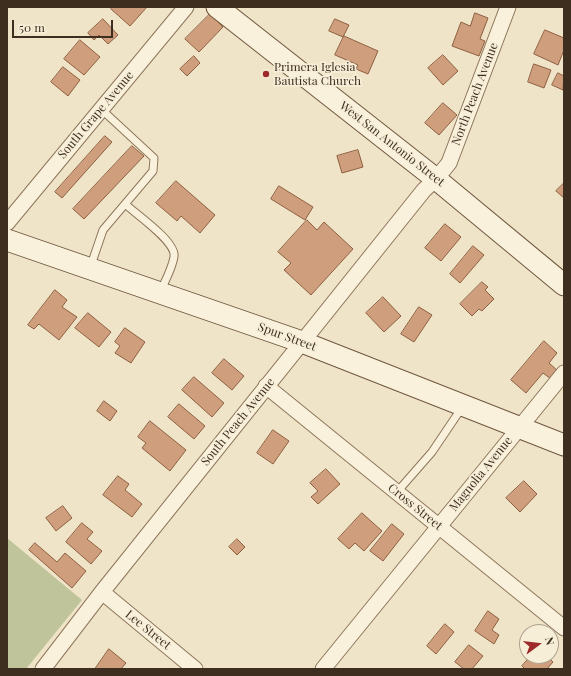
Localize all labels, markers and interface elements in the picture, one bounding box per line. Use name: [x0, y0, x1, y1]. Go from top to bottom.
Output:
scale bar: [14, 12, 115, 38]
text: 50 m: [19, 19, 45, 35]
street label: North Peach Avenue: [449, 41, 501, 147]
place label: Primera Iglesia Bautista Church: [274, 60, 361, 88]
street label: South Grape Avenue: [55, 68, 137, 162]
marker: Primera Iglesia Bautista Church: [261, 69, 271, 79]
street label: West San Antonio Street: [337, 99, 447, 189]
street label: Spur Street: [256, 320, 318, 354]
street label: South Peach Avenue: [198, 375, 278, 469]
street label: Magnolia Avenue: [447, 434, 515, 514]
street label: Cross Street: [385, 481, 445, 533]
street label: Lee Street: [122, 607, 174, 653]
north arrow: [519, 624, 559, 664]
text: N: [542, 635, 558, 647]

